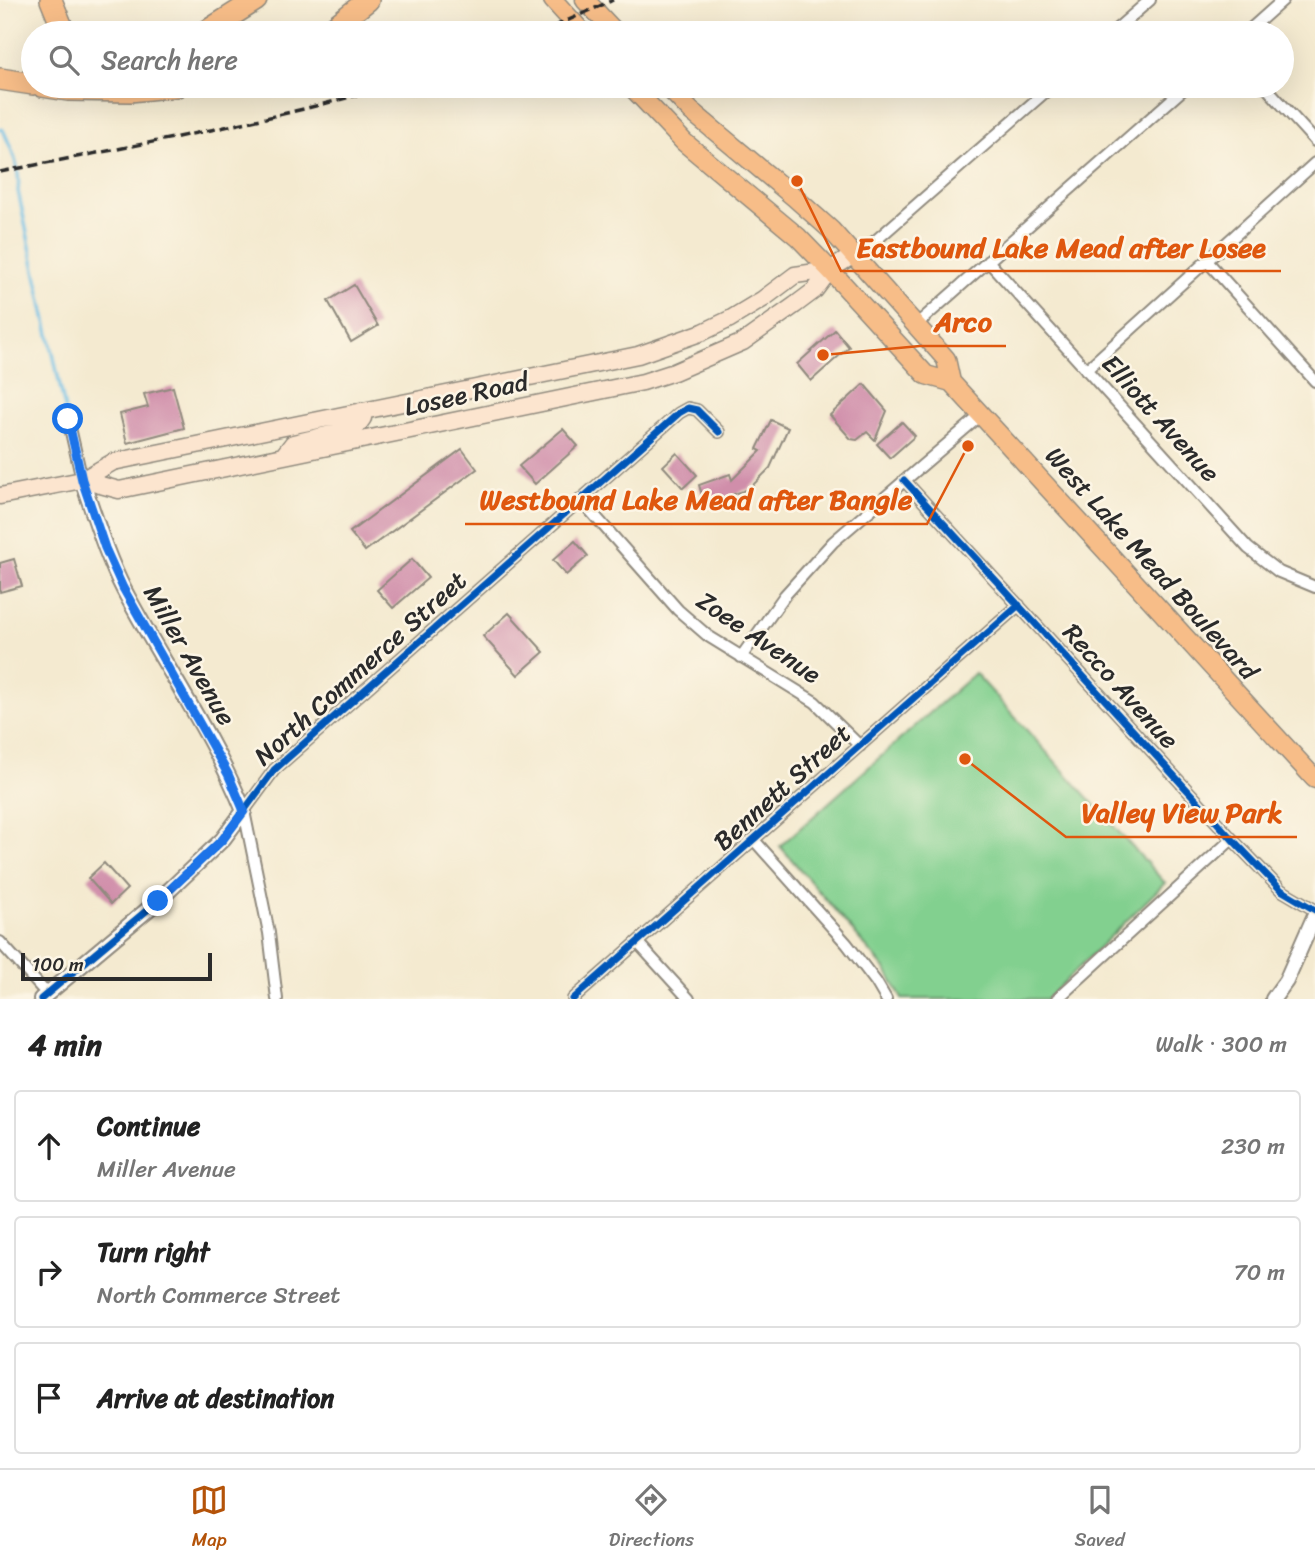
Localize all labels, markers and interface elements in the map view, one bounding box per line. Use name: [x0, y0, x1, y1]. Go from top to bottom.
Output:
search box: [21, 21, 1294, 98]
text: Search here: [101, 37, 238, 83]
icon: search: [45, 41, 83, 79]
callout: Eastbound Lake Mead after Losee: [841, 222, 1281, 271]
text: Eastbound Lake Mead after Losee: [856, 223, 1266, 272]
callout: Arco: [920, 297, 1006, 346]
text: Arco: [933, 297, 993, 346]
street label: Elliott Avenue: [1090, 343, 1232, 493]
street label: Losee Road: [400, 358, 534, 430]
route start: [52, 403, 83, 434]
street label: West Lake Mead Boulevard: [1034, 435, 1272, 693]
callout: Westbound Lake Mead after Bangle: [465, 475, 927, 524]
text: Westbound Lake Mead after Bangle: [480, 475, 913, 524]
street label: North Commerce Street: [242, 559, 478, 777]
street label: Miller Avenue: [131, 576, 249, 734]
street label: Zoee Avenue: [687, 578, 832, 696]
street label: Recco Avenue: [1051, 612, 1191, 760]
street label: Bennett Street: [702, 712, 862, 862]
callout: Valley View Park: [1066, 788, 1297, 837]
text: Valley View Park: [1081, 788, 1283, 837]
route end: [142, 885, 173, 916]
text: 100 m: [32, 948, 84, 981]
scale bar: [21, 950, 212, 982]
text: 4 min: [28, 1018, 102, 1072]
text: Walk · 300 m: [1155, 1024, 1287, 1065]
text: Continue: [97, 1103, 200, 1149]
text: 230 m: [1221, 1126, 1285, 1167]
icon: ahead: [30, 1127, 68, 1165]
text: Miller Avenue: [97, 1149, 236, 1190]
text: Turn right: [97, 1229, 210, 1275]
text: 70 m: [1234, 1252, 1285, 1293]
icon: right: [30, 1253, 68, 1291]
text: North Commerce Street: [97, 1275, 340, 1316]
text: Arrive at destination: [97, 1375, 334, 1421]
icon: arrive: [30, 1379, 68, 1417]
tab: Map: [190, 1481, 228, 1556]
tab: Directions: [609, 1481, 694, 1556]
tab: Saved: [1075, 1481, 1125, 1556]

